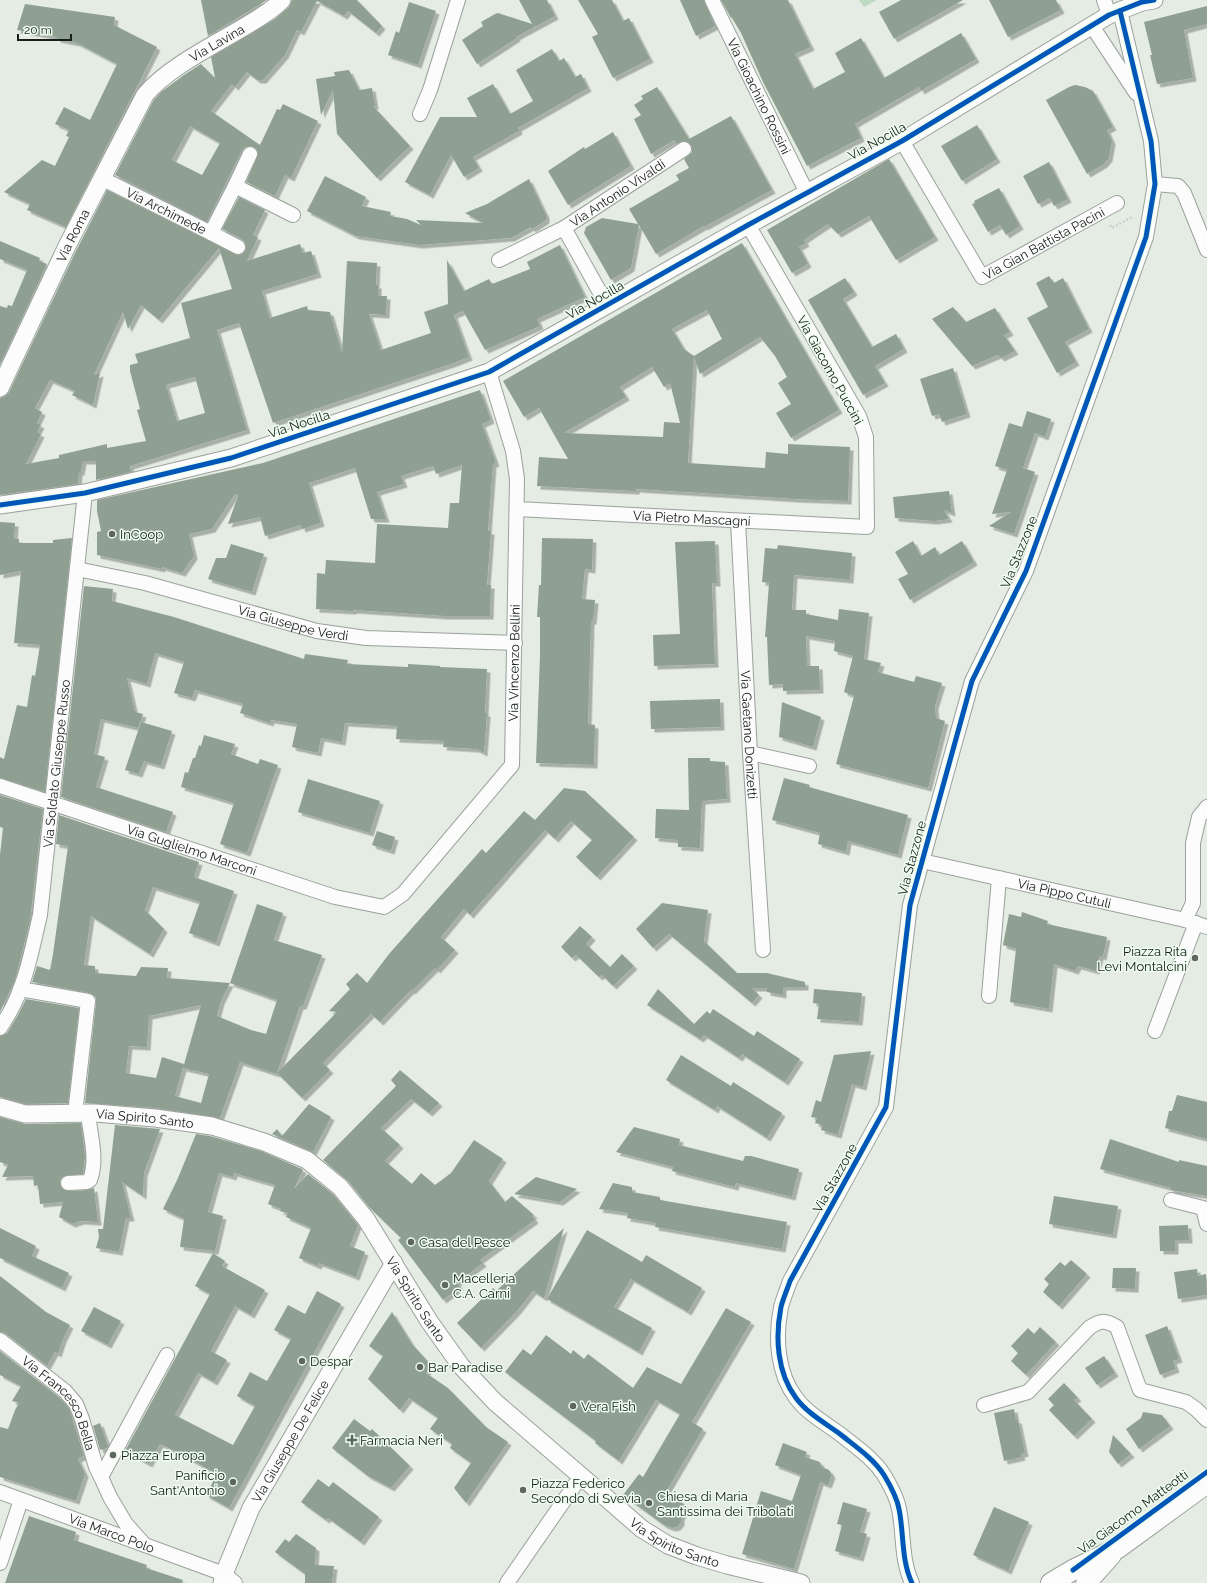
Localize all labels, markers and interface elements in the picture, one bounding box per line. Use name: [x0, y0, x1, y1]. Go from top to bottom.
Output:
scale bar: [18, 16, 71, 42]
street label: Via Lavina: [186, 21, 247, 65]
text: 20 m: [24, 23, 52, 37]
street label: Via Gioachino Rossini: [724, 36, 794, 156]
street label: Via Nocilla: [845, 119, 909, 163]
street label: Via Antonio Vivaldi: [567, 156, 668, 230]
street label: Via Archimede: [124, 184, 209, 237]
street label: Via Gian Battista Pacini: [980, 204, 1107, 283]
street label: Via Roma: [53, 206, 92, 264]
street label: Via Nocilla: [564, 278, 626, 322]
street label: Via Giacomo Puccini: [794, 313, 866, 427]
street label: Via Nocilla: [266, 407, 332, 441]
street label: Via Pietro Mascagni: [633, 507, 751, 529]
street label: Via Stazzone: [998, 513, 1040, 590]
place label: InCoop: [120, 527, 163, 542]
marker: InCoop: [107, 529, 117, 539]
street label: Via Giuseppe Verdi: [236, 602, 349, 643]
street label: Via Vincenzo Bellini: [505, 604, 522, 722]
street label: Via Gaetano Donizetti: [738, 670, 761, 800]
street label: Via Soldato Giuseppe Russo: [40, 678, 73, 848]
street label: Via Stazzone: [895, 819, 929, 897]
street label: Via Guglielmo Marconi: [125, 821, 259, 878]
street label: Via Pippo Cutuli: [1016, 875, 1113, 911]
place label: Piazza Rita Levi Montalcini: [1097, 944, 1187, 974]
marker: Piazza Rita Levi Montalcini: [1190, 953, 1200, 963]
street label: Via Spirito Santo: [95, 1106, 195, 1131]
street label: Via Stazzone: [810, 1140, 860, 1215]
place label: Casa del Pesce: [419, 1235, 511, 1250]
marker: Casa del Pesce: [406, 1237, 416, 1247]
street label: Via Spirito Santo: [383, 1254, 449, 1345]
place label: Macelleria C.A. Carni: [453, 1271, 515, 1301]
marker: Macelleria C.A. Carni: [440, 1280, 450, 1290]
street label: Via Francesco Bella: [19, 1353, 98, 1452]
place label: Despar: [310, 1354, 353, 1369]
marker: Despar: [297, 1356, 307, 1366]
place label: Bar Paradise: [428, 1360, 503, 1375]
marker: Bar Paradise: [415, 1362, 425, 1372]
street label: Via Giuseppe De Felice: [248, 1377, 332, 1505]
place label: Vera Fish: [581, 1399, 636, 1414]
marker: Vera Fish: [568, 1401, 578, 1411]
place label: Farmacia Neri: [360, 1433, 443, 1448]
marker: Farmacia Neri: [347, 1435, 357, 1445]
place label: Piazza Europa: [121, 1448, 205, 1463]
marker: Piazza Europa: [108, 1450, 118, 1460]
street label: Via Giacomo Matteotti: [1075, 1467, 1191, 1557]
place label: Panificio Sant'Antonio: [150, 1468, 225, 1498]
place label: Piazza Federico Secondo di Svevia: [531, 1476, 641, 1506]
marker: Panificio Sant'Antonio: [228, 1477, 238, 1487]
marker: Piazza Federico Secondo di Svevia: [518, 1485, 528, 1495]
place label: Chiesa di Maria Santissima dei Tribolati: [657, 1489, 794, 1519]
marker: Chiesa di Maria Santissima dei Tribolati: [644, 1498, 654, 1508]
street label: Via Marco Polo: [67, 1510, 157, 1556]
street label: Via Spirito Santo: [627, 1514, 721, 1570]

